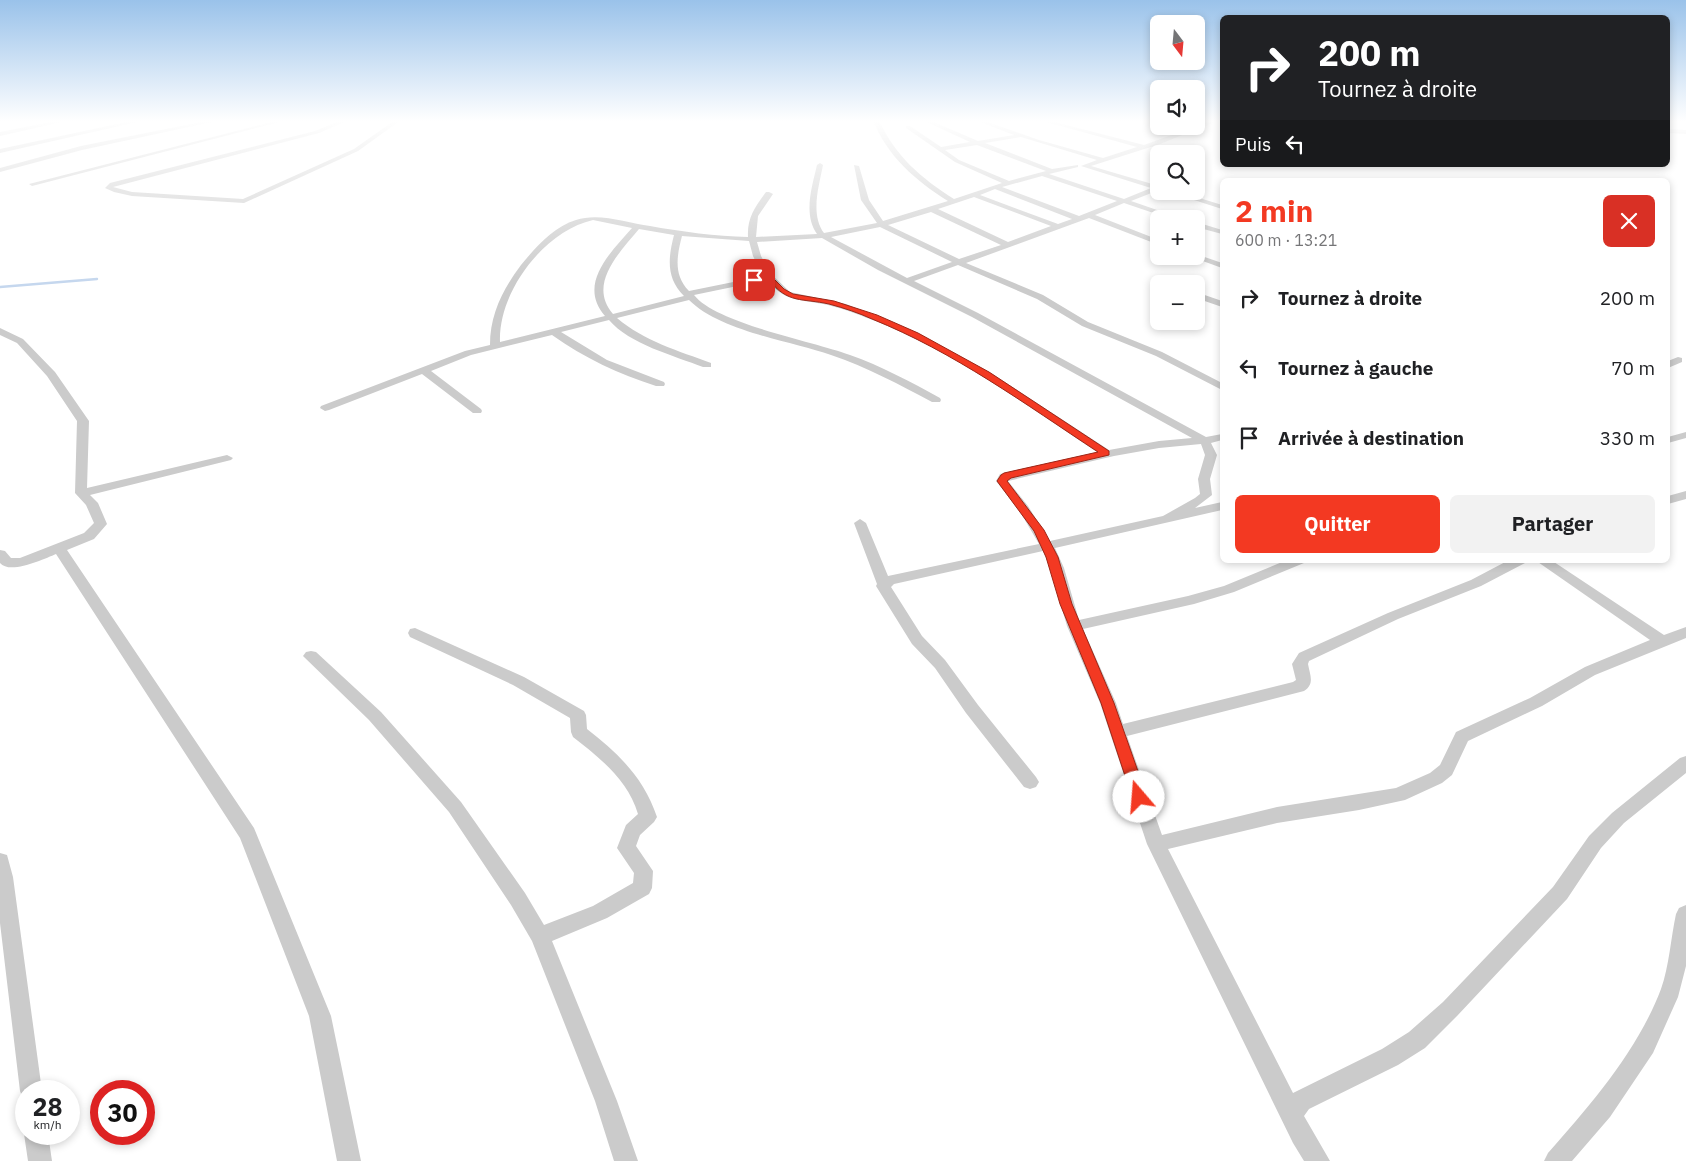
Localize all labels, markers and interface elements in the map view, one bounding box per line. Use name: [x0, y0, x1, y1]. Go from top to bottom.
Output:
north arrow: [1150, 15, 1205, 70]
map controls: [1150, 15, 1205, 330]
text: 200 m: [1318, 30, 1421, 76]
icon: right: [1235, 35, 1300, 100]
text: Tournez à droite: [1318, 74, 1477, 103]
button: sound: [1150, 80, 1205, 135]
icon: left: [1281, 130, 1309, 158]
text: Puis: [1235, 132, 1271, 156]
button: search: [1150, 145, 1205, 200]
text: 2 min: [1235, 191, 1313, 230]
button: close: [1603, 195, 1655, 247]
button: +: [1150, 210, 1205, 265]
text: 600 m · 13:21: [1235, 230, 1337, 250]
pin: [733, 259, 775, 301]
icon: arrive: [740, 266, 768, 294]
button: −: [1150, 275, 1205, 330]
icon: right: [1235, 284, 1263, 312]
text: Tournez à droite: [1278, 286, 1422, 310]
text: 200 m: [1600, 286, 1655, 310]
icon: left: [1235, 354, 1263, 382]
text: Tournez à gauche: [1278, 356, 1434, 380]
text: 70 m: [1611, 356, 1655, 380]
icon: arrive: [1235, 424, 1263, 452]
text: Arrivée à destination: [1278, 426, 1464, 450]
text: 330 m: [1600, 426, 1655, 450]
button: Quitter: [1235, 495, 1440, 553]
button: Partager: [1450, 495, 1655, 553]
position arrow: [1112, 770, 1164, 822]
speed limit sign: 30: [90, 1080, 155, 1145]
text: 28: [32, 1090, 63, 1123]
text: km/h: [33, 1117, 62, 1132]

